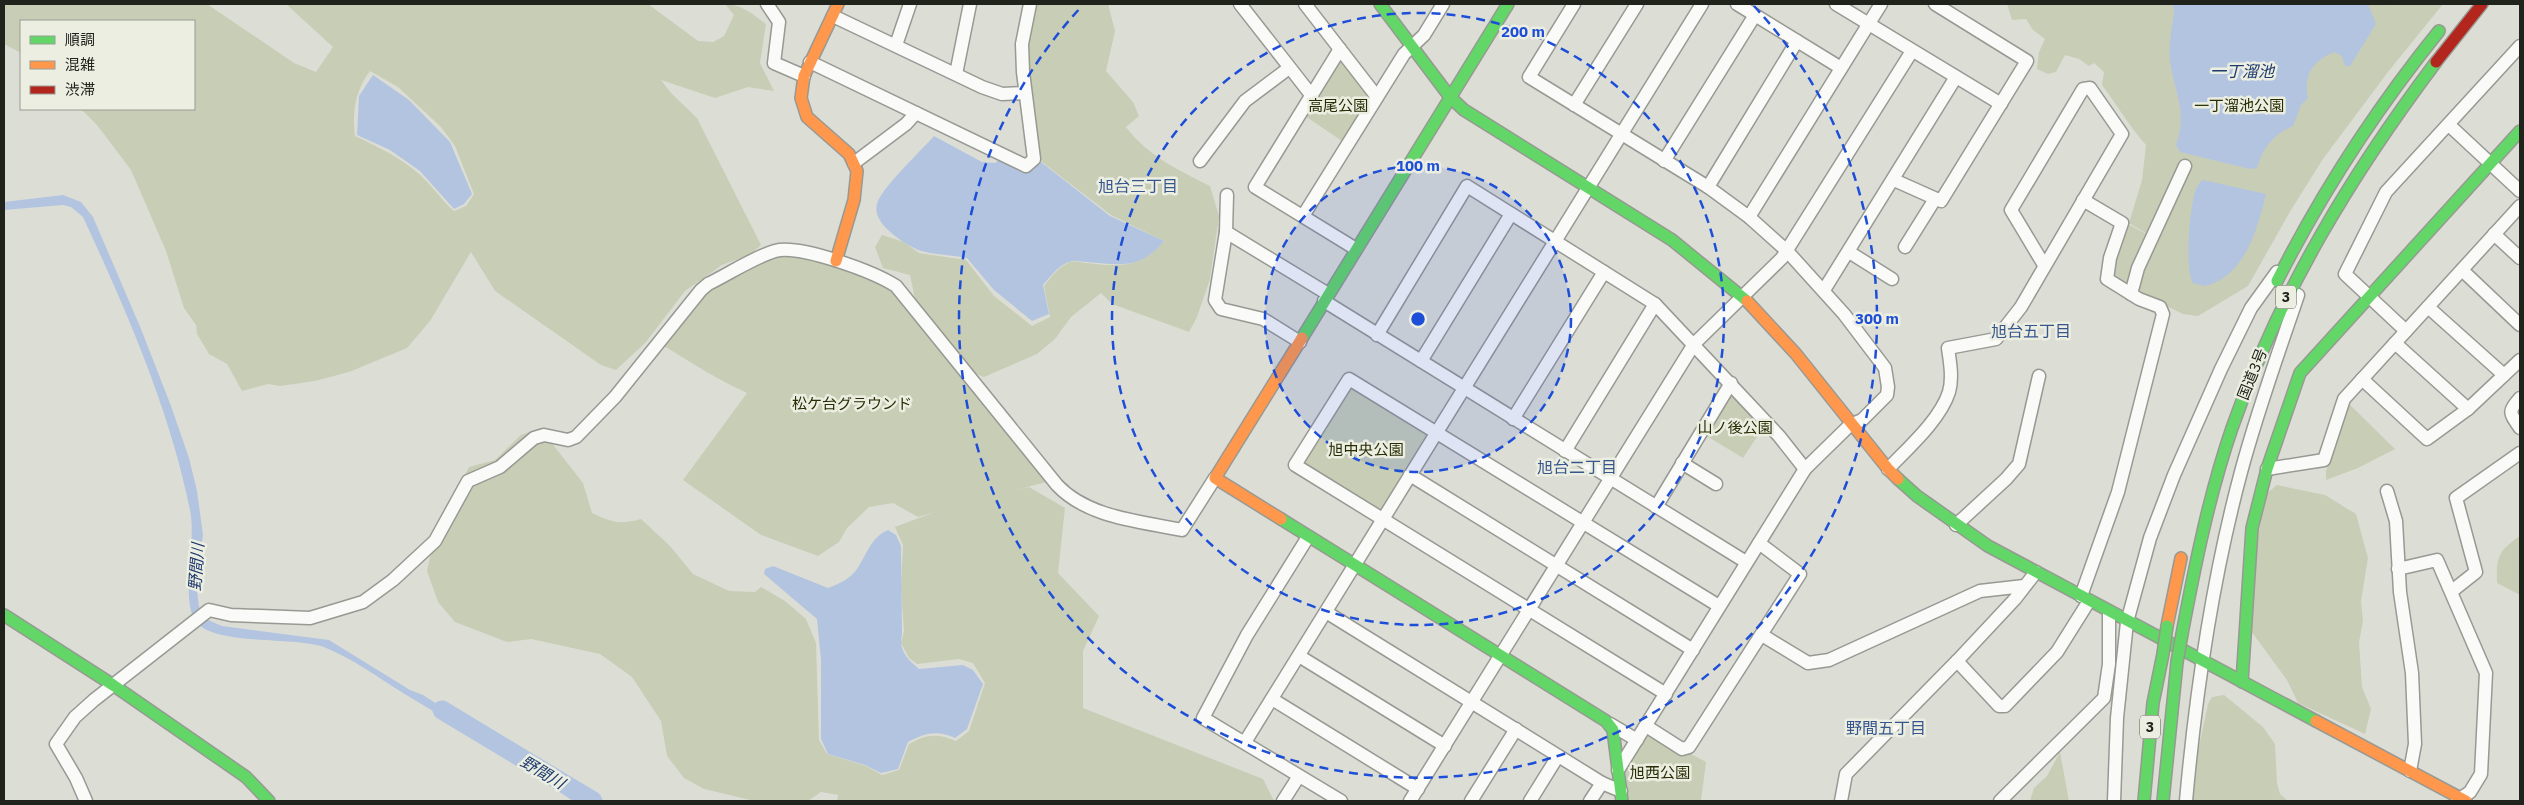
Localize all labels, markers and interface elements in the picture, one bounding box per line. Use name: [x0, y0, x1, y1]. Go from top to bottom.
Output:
legend: [20, 20, 195, 110]
text: 200 m: [1501, 22, 1545, 41]
text: 順調: [65, 30, 95, 49]
text: 混雑: [65, 55, 95, 74]
water label: 一丁溜池: [2210, 61, 2276, 81]
text: 渋滞: [65, 80, 95, 99]
park label: 高尾公園: [1308, 96, 1368, 115]
park label: 一丁溜池公園: [2194, 96, 2284, 115]
text: 100 m: [1396, 156, 1440, 175]
district label: 旭台三丁目: [1098, 176, 1178, 196]
road number: 3: [2276, 286, 2296, 308]
text: 300 m: [1855, 309, 1899, 328]
centre of rings: [1409, 310, 1427, 328]
district label: 旭台五丁目: [1991, 321, 2071, 341]
street label: 国道3号: [2233, 345, 2271, 403]
park label: 松ケ台グラウンド: [792, 394, 912, 413]
park label: 山ノ後公園: [1697, 418, 1773, 437]
park label: 旭中央公園: [1328, 440, 1404, 459]
district label: 旭台二丁目: [1537, 457, 1617, 477]
water label: 野間川: [184, 540, 208, 592]
road number: 3: [2140, 716, 2160, 739]
district label: 野間五丁目: [1846, 718, 1926, 738]
water label: 野間川: [517, 751, 570, 794]
park label: 旭西公園: [1630, 763, 1690, 782]

